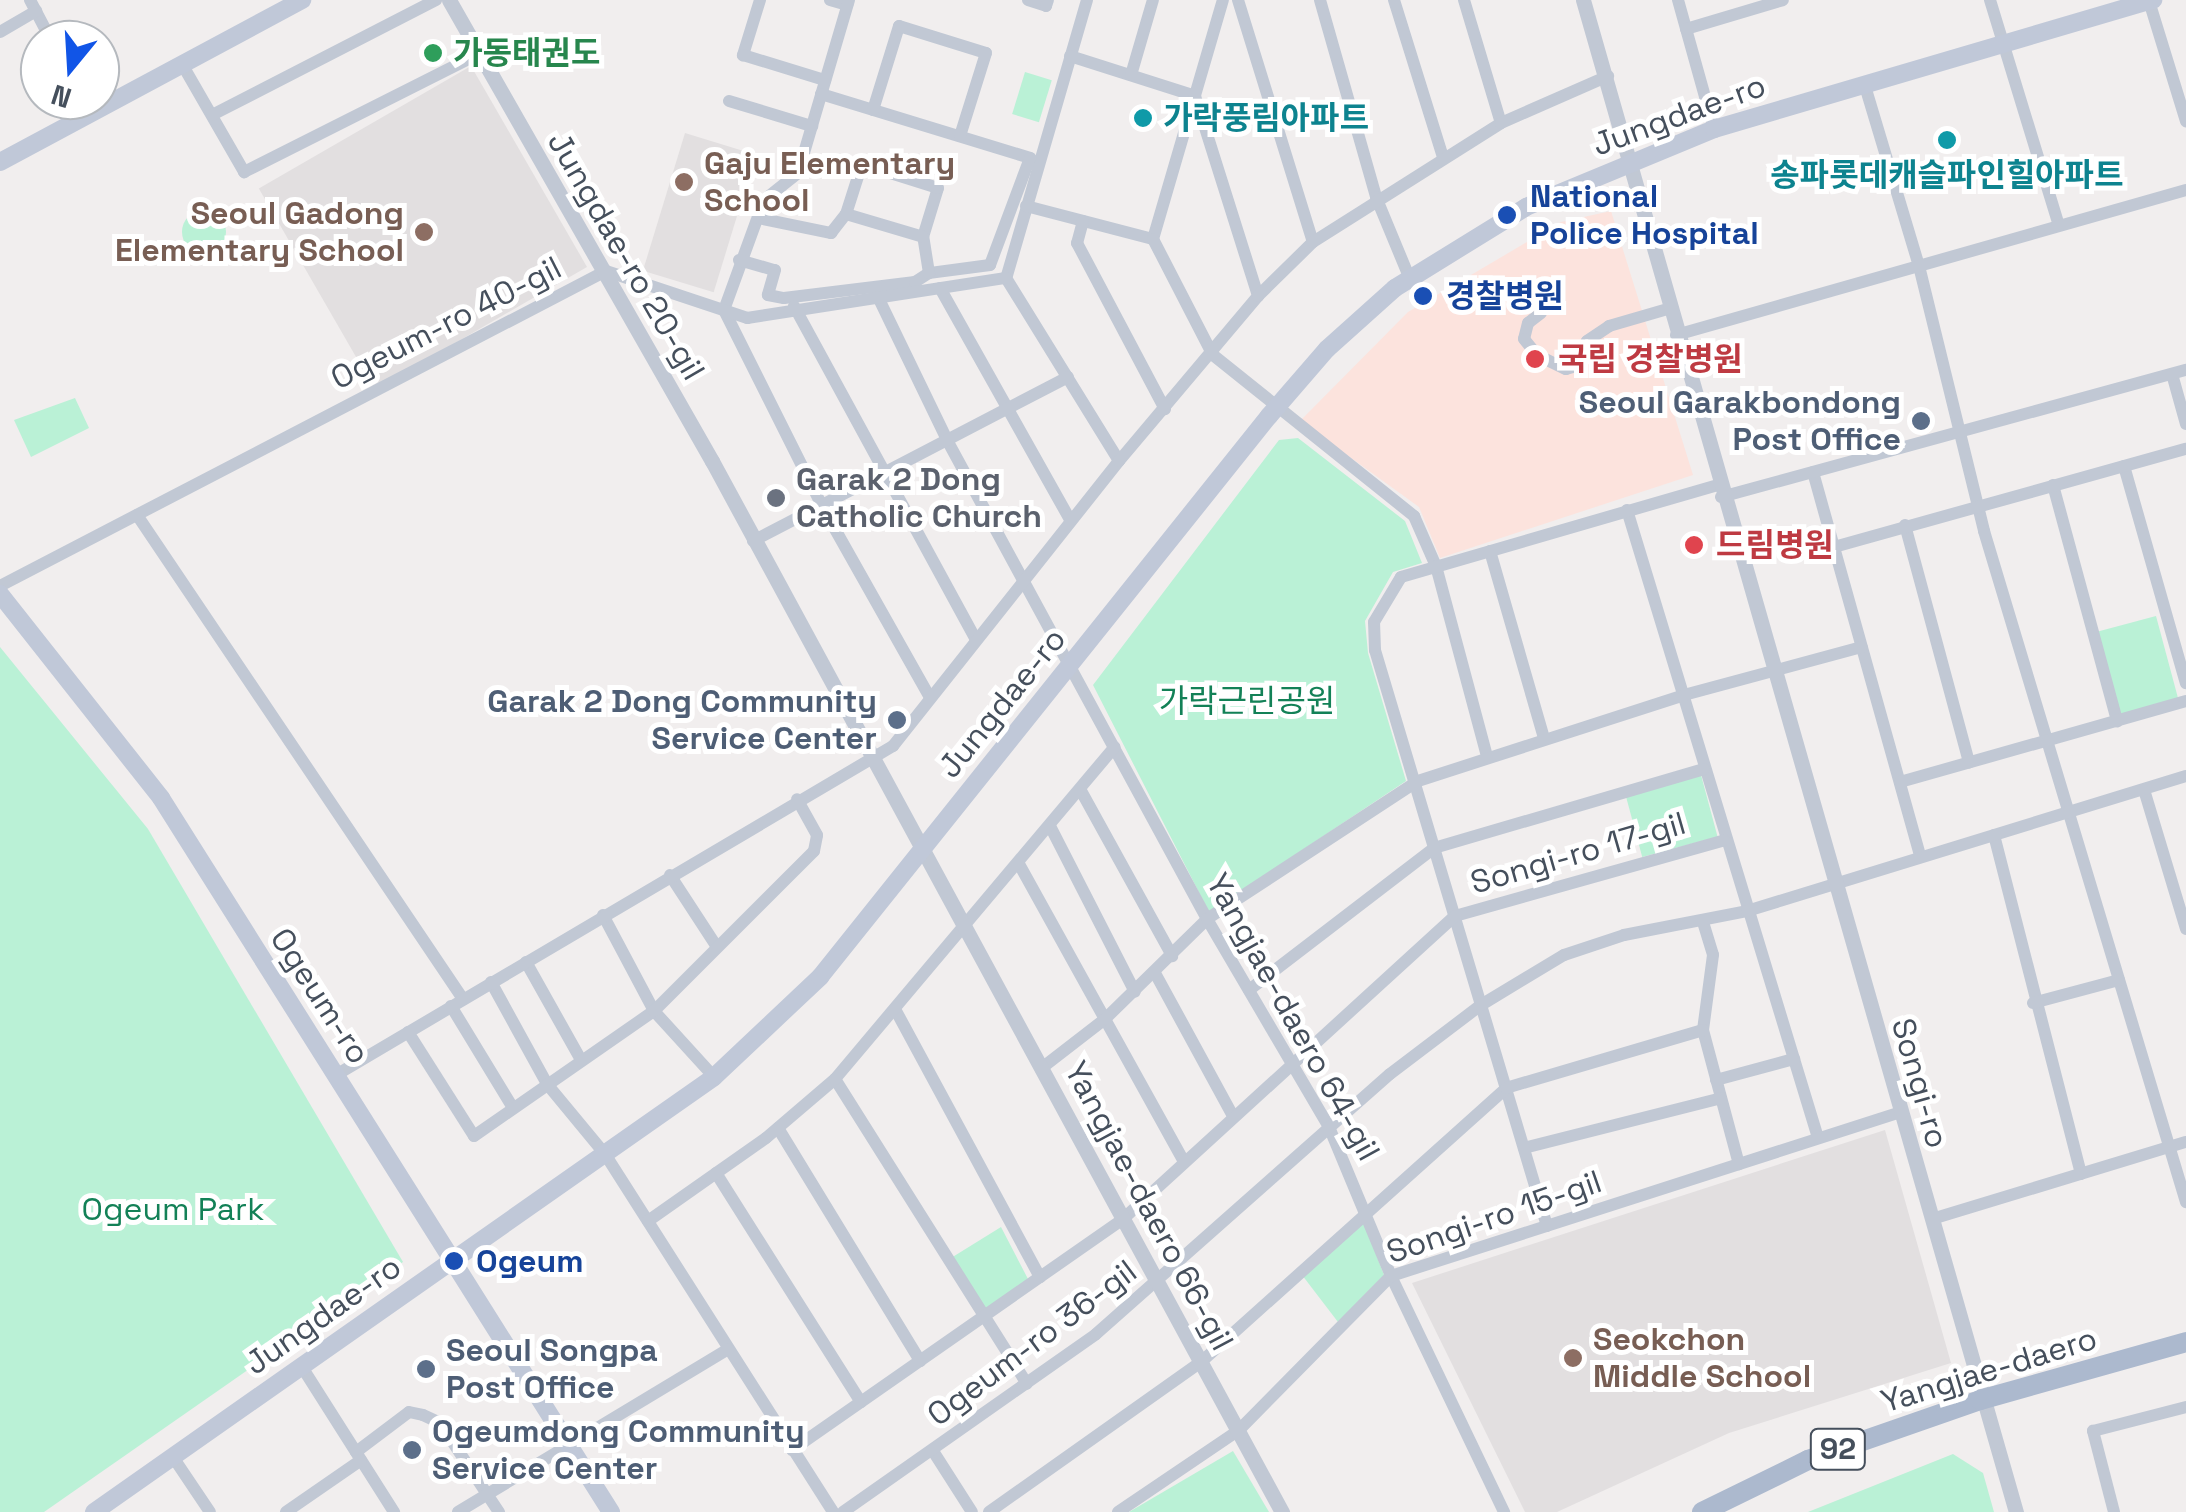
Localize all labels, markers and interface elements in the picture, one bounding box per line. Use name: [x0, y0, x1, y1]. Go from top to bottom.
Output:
north arrow: [20, 20, 120, 120]
place label: 가동태권도: [453, 34, 600, 72]
marker: 가동태권도: [422, 42, 444, 64]
street label: Jungdae-ro: [1587, 66, 1771, 164]
text: N: [47, 77, 76, 117]
place label: 가락풍림아파트: [1163, 99, 1369, 137]
marker: 가락풍림아파트: [1132, 107, 1154, 129]
street label: Jungdae-ro 20-gil: [539, 125, 713, 387]
marker: 송파롯데캐슬파인힐아파트: [1936, 129, 1958, 151]
place label: Gaju Elementary School: [704, 145, 955, 220]
place label: 송파롯데캐슬파인힐아파트: [1770, 156, 2124, 194]
marker: Gaju Elementary School: [673, 171, 695, 193]
place label: National Police Hospital: [1530, 178, 1759, 253]
place label: Seoul Gadong Elementary School: [115, 195, 404, 270]
marker: National Police Hospital: [1494, 202, 1520, 228]
marker: Seoul Gadong Elementary School: [413, 221, 435, 243]
street label: Ogeum-ro 40-gil: [324, 248, 568, 398]
place label: 경찰병원: [1446, 277, 1564, 315]
marker: 경찰병원: [1410, 283, 1436, 309]
place label: 국립 경찰병원: [1558, 340, 1743, 378]
marker: 국립 경찰병원: [1522, 346, 1548, 372]
place label: Seoul Garakbondong Post Office: [1579, 384, 1901, 459]
marker: Seoul Garakbondong Post Office: [1910, 410, 1932, 432]
place label: Garak 2 Dong Catholic Church: [796, 461, 1042, 536]
marker: Garak 2 Dong Catholic Church: [765, 487, 787, 509]
place label: 드림병원: [1716, 526, 1834, 564]
marker: 드림병원: [1681, 532, 1707, 558]
street label: Jungdae-ro: [930, 620, 1074, 786]
park label: 가락근린공원: [1159, 682, 1335, 720]
place label: Garak 2 Dong Community Service Center: [487, 683, 877, 758]
marker: Garak 2 Dong Community Service Center: [886, 709, 908, 731]
street label: Songi-ro 17-gil: [1466, 804, 1690, 902]
street label: Yangjae-daero 64-gil: [1198, 867, 1388, 1167]
street label: Ogeum-ro: [262, 921, 378, 1071]
street label: Songi-ro: [1883, 1014, 1957, 1152]
street label: Yangjae-daero 66-gil: [1057, 1055, 1241, 1357]
street label: Songi-ro 15-gil: [1381, 1162, 1607, 1272]
park label: Ogeum Park: [82, 1190, 264, 1228]
place label: Ogeum: [476, 1242, 584, 1280]
street label: Jungdae-ro: [238, 1247, 408, 1383]
marker: Ogeum: [441, 1248, 467, 1274]
street label: Ogeum-ro 36-gil: [920, 1252, 1144, 1434]
street label: Yangjae-daero: [1876, 1319, 2102, 1421]
place label: Seokchon Middle School: [1593, 1321, 1811, 1396]
place label: Seoul Songpa Post Office: [446, 1332, 658, 1407]
marker: Seokchon Middle School: [1562, 1347, 1584, 1369]
marker: Seoul Songpa Post Office: [415, 1358, 437, 1380]
place label: Ogeumdong Community Service Center: [432, 1413, 805, 1488]
road number: 92: [1808, 1424, 1868, 1474]
marker: Ogeumdong Community Service Center: [401, 1439, 423, 1461]

